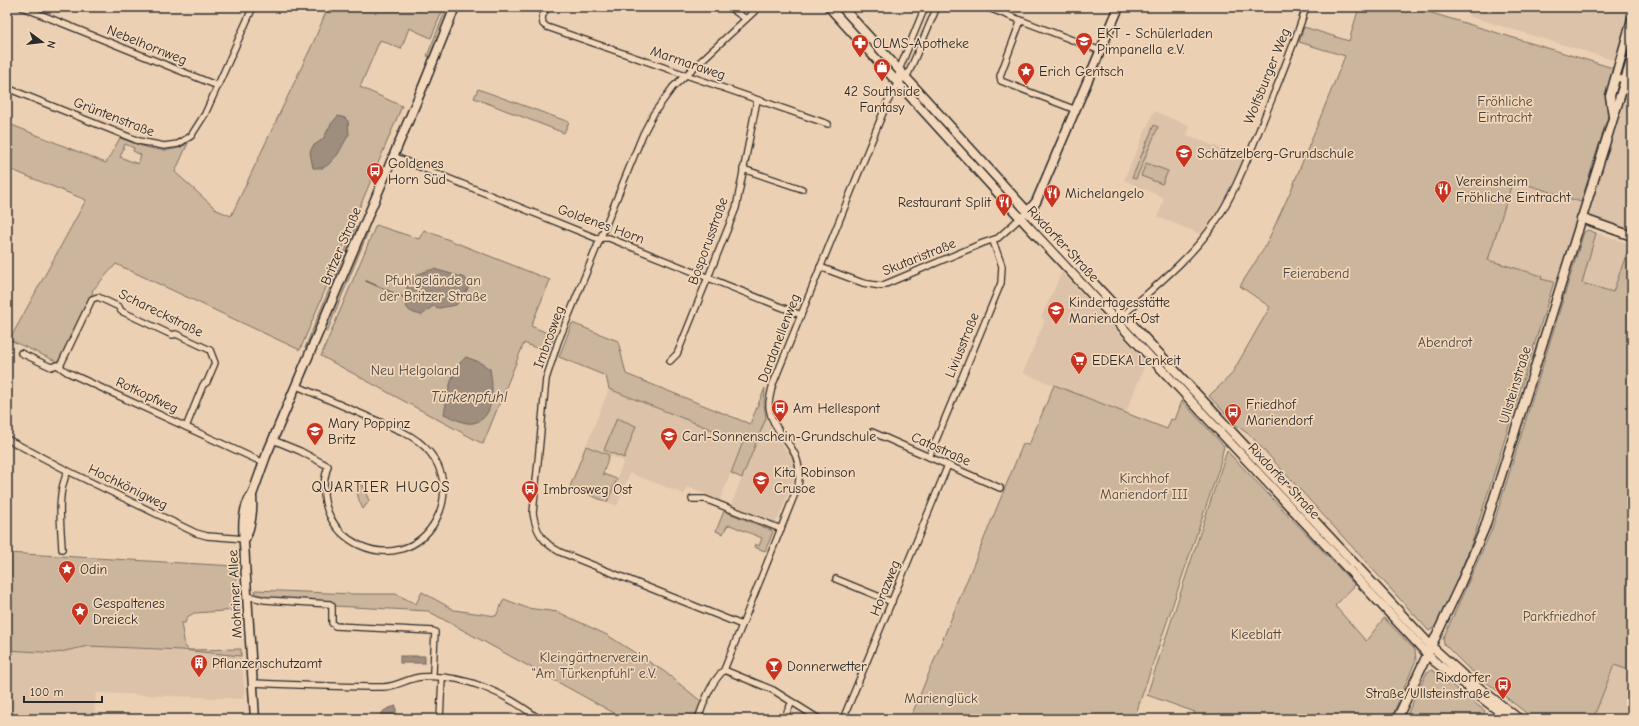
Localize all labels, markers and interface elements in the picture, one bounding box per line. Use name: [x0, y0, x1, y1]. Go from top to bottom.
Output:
street label: Nebelhornweg: [105, 21, 189, 69]
north arrow: [22, 22, 62, 62]
place label: EKT - Schülerladen Pimpanella e.V.: [1097, 25, 1213, 58]
street label: Wolfsburger Weg: [1240, 26, 1294, 126]
school or university icon: EKT - Schülerladen Pimpanella e.V.: [1074, 31, 1094, 56]
pharmacy icon: OLMS-Apotheke: [850, 33, 870, 58]
place label: OLMS-Apotheke: [873, 35, 969, 52]
text: N: [44, 39, 58, 50]
street label: Marmaraweg: [648, 42, 728, 84]
shop icon: 42 Southside Fantasy: [872, 57, 892, 82]
place icon: Erich Gentsch: [1016, 61, 1036, 86]
place label: Erich Gentsch: [1039, 63, 1124, 80]
place label: 42 Southside Fantasy: [844, 83, 920, 116]
park label: Fröhliche Eintracht: [1477, 93, 1533, 126]
street label: Grüntenstraße: [71, 94, 157, 140]
school or university icon: Schätzelberg-Grundschule: [1174, 143, 1194, 168]
place label: Schätzelberg-Grundschule: [1197, 145, 1354, 162]
place label: Goldenes Horn Süd: [388, 155, 446, 188]
bus stop icon: Goldenes Horn Süd: [365, 161, 385, 186]
place label: Vereinsheim Fröhliche Eintracht: [1456, 173, 1571, 206]
restaurant icon: Vereinsheim Fröhliche Eintracht: [1433, 179, 1453, 204]
restaurant icon: Michelangelo: [1042, 183, 1062, 208]
place label: Michelangelo: [1065, 185, 1144, 202]
restaurant icon: Restaurant Split: [994, 192, 1014, 217]
place label: Restaurant Split: [898, 194, 992, 211]
street label: Bosporusstraße: [684, 195, 732, 287]
street label: Goldenes Horn: [555, 200, 647, 248]
street label: Rixdorfer Straße: [1023, 202, 1103, 286]
street label: Britzer Straße: [317, 204, 365, 288]
street label: Skutaristraße: [880, 235, 958, 279]
park label: Feierabend: [1283, 265, 1349, 282]
park label: Pfuhlgelände an der Britzer Straße: [379, 272, 487, 305]
street label: Schareckstraße: [116, 285, 206, 341]
street label: Dardanellenweg: [754, 291, 804, 385]
place label: Kindertagesstätte Mariendorf-Ost: [1069, 294, 1170, 327]
school or university icon: Kindertagesstätte Mariendorf-Ost: [1046, 300, 1066, 325]
street label: Imbrosweg: [530, 303, 568, 371]
street label: Liviusstraße: [941, 310, 983, 380]
park label: Abendrot: [1418, 334, 1473, 351]
street label: Ullsteinstraße: [1495, 344, 1535, 426]
supermarket icon: EDEKA Lenkeit: [1069, 350, 1089, 375]
place label: EDEKA Lenkeit: [1092, 352, 1182, 369]
park label: Neu Helgoland: [371, 362, 459, 379]
street label: Rotkopfweg: [113, 373, 181, 417]
water label: Türkenpfuhl: [431, 388, 508, 406]
place label: Friedhof Mariendorf: [1246, 396, 1314, 429]
bus stop icon: Am Hellespont: [770, 398, 790, 423]
place label: Am Hellespont: [793, 400, 881, 417]
bus stop icon: Friedhof Mariendorf: [1223, 402, 1243, 427]
place label: Mary Poppinz Britz: [328, 415, 410, 448]
school or university icon: Mary Poppinz Britz: [305, 421, 325, 446]
school or university icon: Carl-Sonnenschein-Grundschule: [659, 426, 679, 451]
place label: Carl-Sonnenschein-Grundschule: [682, 428, 876, 445]
street label: Catostraße: [909, 428, 973, 470]
street label: Rixdorfer Straße: [1244, 439, 1324, 523]
street label: Hochkönigweg: [85, 460, 171, 514]
place label: Kita Robinson Crusoe: [774, 464, 855, 497]
school or university icon: Kita Robinson Crusoe: [751, 470, 771, 495]
park label: Kirchhof Mariendorf III: [1100, 470, 1188, 503]
district label: QUARTIER HUGOS: [312, 478, 451, 496]
bus stop icon: Imbrosweg Ost: [520, 479, 540, 504]
place label: Imbrosweg Ost: [543, 481, 633, 498]
street label: Mohriner Allee: [224, 549, 246, 639]
street label: Horazweg: [866, 558, 904, 618]
place icon: Odin: [57, 559, 77, 584]
place label: Odin: [80, 561, 107, 578]
place label: Gespaltenes Dreieck: [93, 595, 165, 628]
place icon: Gespaltenes Dreieck: [70, 601, 90, 626]
park label: Parkfriedhof: [1523, 608, 1596, 625]
park label: Kleeblatt: [1231, 626, 1282, 643]
park label: Kleingärtnerverein "Am Türkenpfuhl" e.V.: [532, 649, 656, 682]
building icon: Pflanzenschutzamt: [189, 653, 209, 678]
place label: Pflanzenschutzamt: [212, 655, 323, 672]
bar icon: Donnerwetter: [764, 656, 784, 681]
place label: Donnerwetter: [787, 658, 867, 675]
place label: Rixdorfer Straße/Ullsteinstraße: [1365, 669, 1490, 702]
bus stop icon: Rixdorfer Straße/Ullsteinstraße: [1493, 675, 1513, 700]
scale bar: [24, 678, 102, 704]
text: 100 m: [30, 685, 63, 699]
park label: Marienglück: [904, 690, 978, 707]

